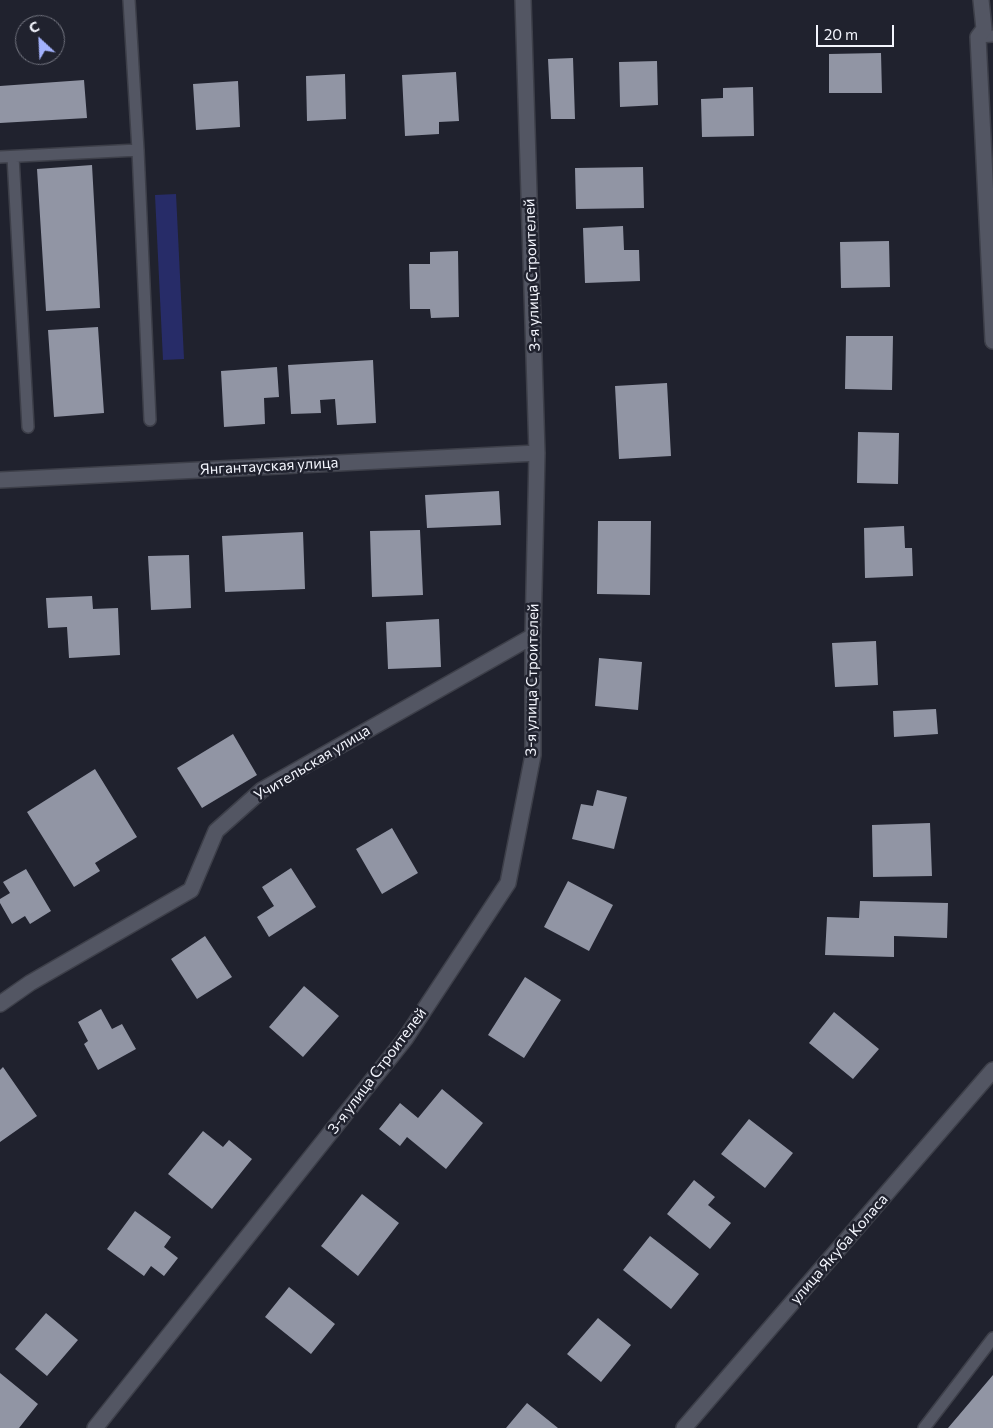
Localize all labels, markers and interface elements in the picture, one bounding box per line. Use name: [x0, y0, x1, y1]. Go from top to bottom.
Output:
north arrow: [15, 15, 65, 65]
scale bar: [818, 15, 896, 47]
text: С: [26, 17, 42, 37]
text: 20 m: [824, 25, 858, 43]
street label: 3-я улица Строителей: [520, 198, 544, 352]
street label: Янгантауская улица: [199, 453, 339, 479]
street label: 3-я улица Строителей: [522, 603, 542, 757]
street label: Учительская улица: [251, 721, 373, 805]
street label: 3-я улица Строителей: [324, 1004, 430, 1138]
street label: улица Якуба Коласа: [786, 1190, 892, 1308]

